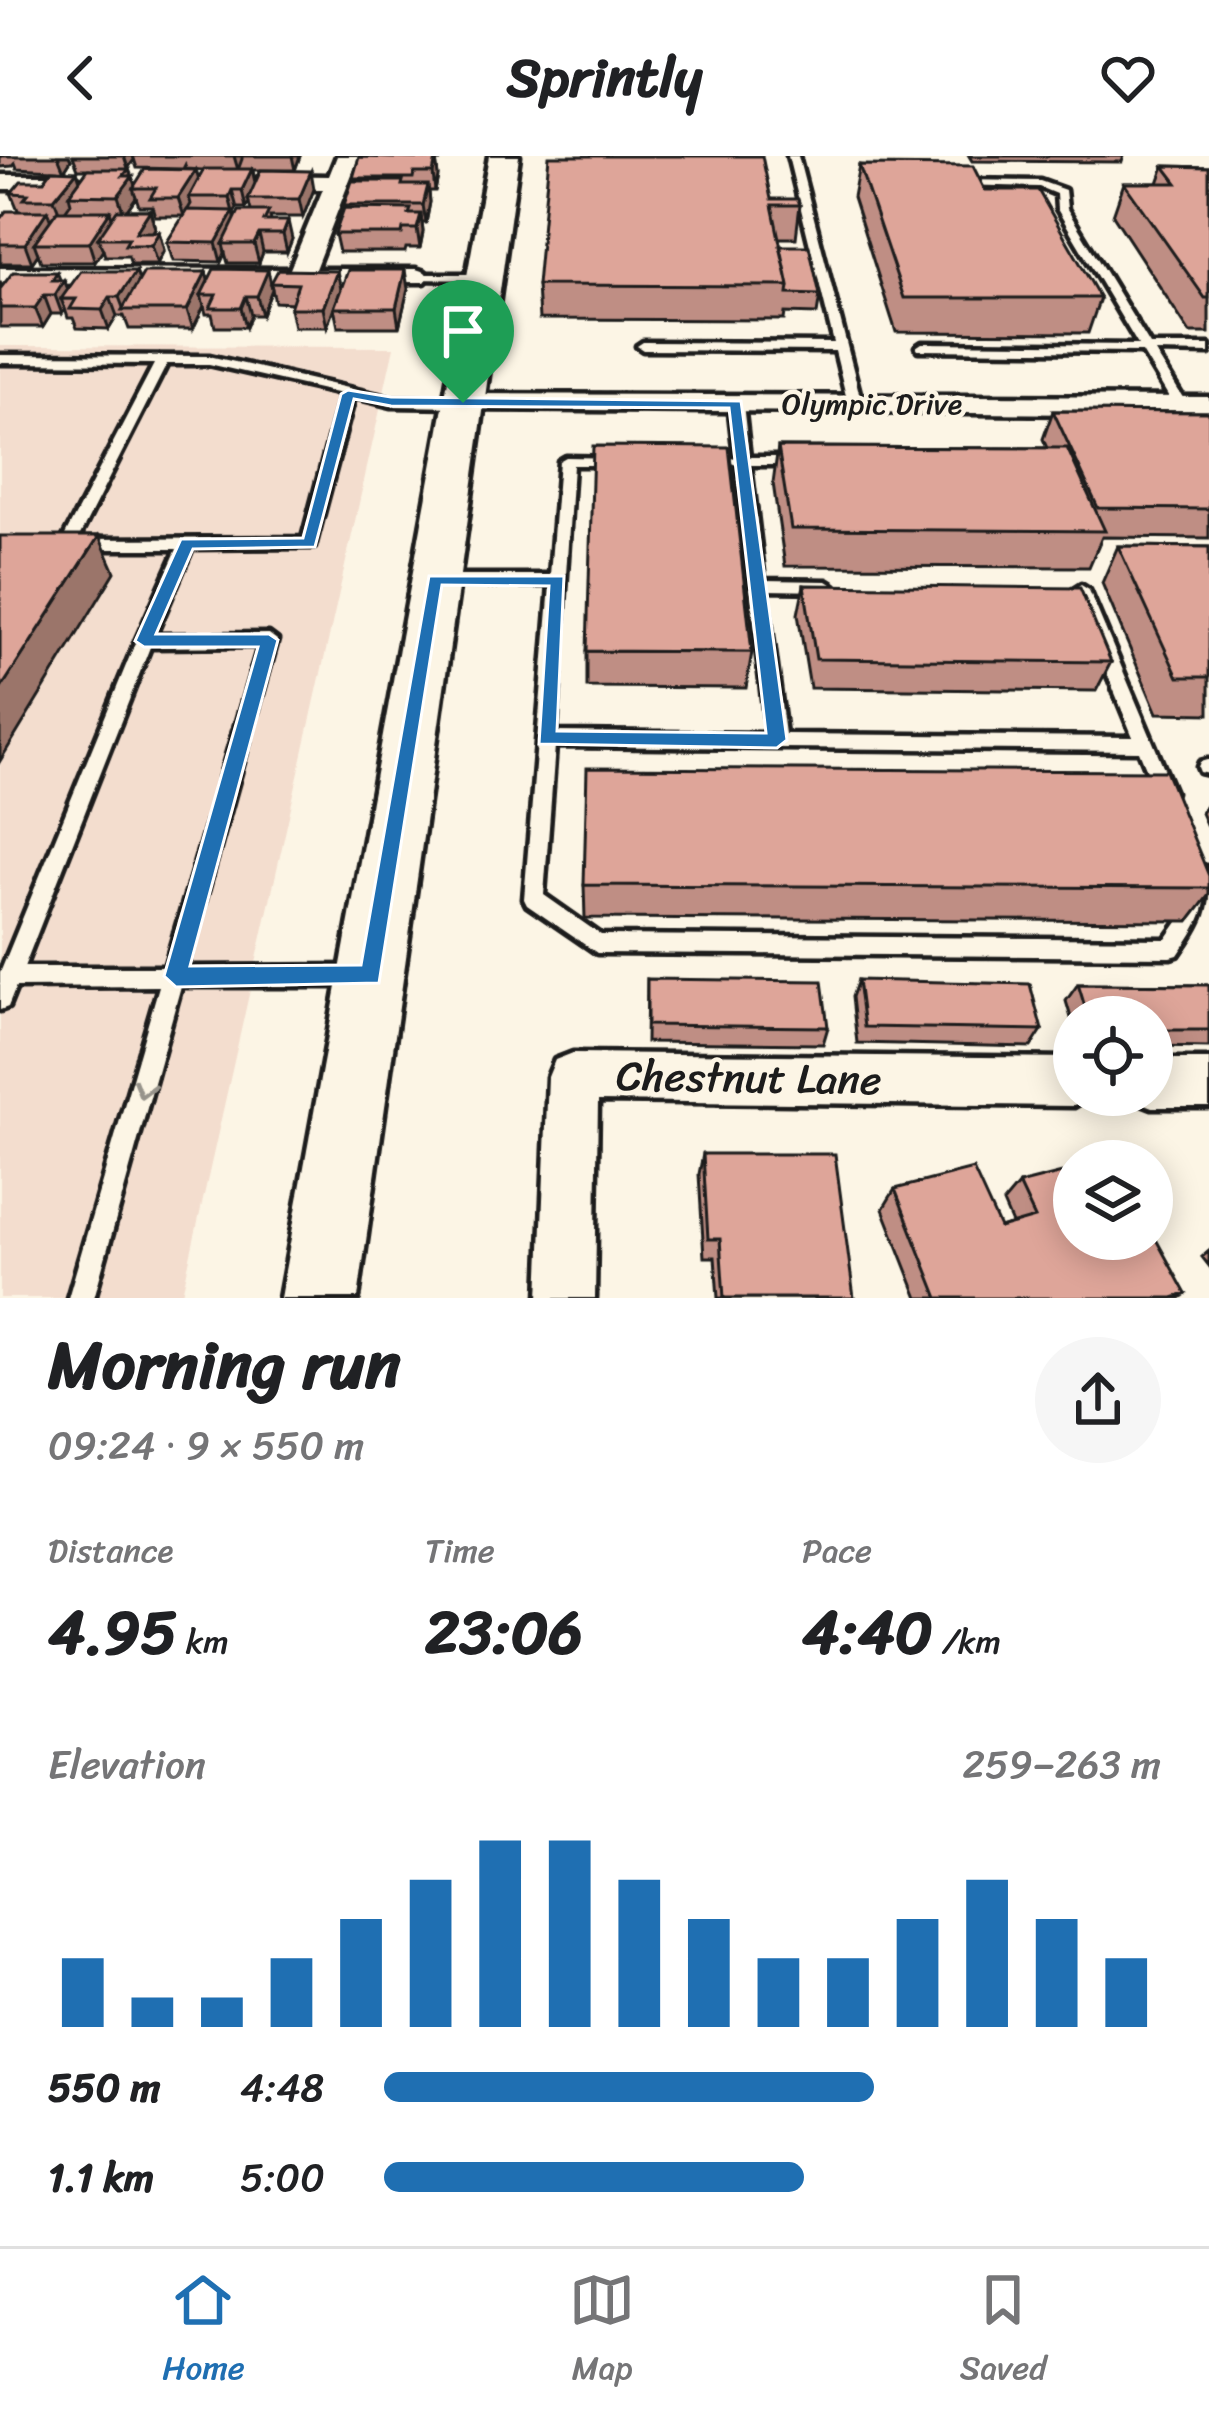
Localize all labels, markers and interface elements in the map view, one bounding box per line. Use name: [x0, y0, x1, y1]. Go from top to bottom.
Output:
text: Sprintly: [507, 30, 702, 126]
icon: back: [48, 45, 114, 111]
icon: heart: [1095, 45, 1161, 111]
pin: [412, 280, 514, 403]
icon: arrive: [430, 298, 496, 364]
street label: Olympic Drive: [782, 377, 962, 431]
map controls: [1053, 996, 1173, 1260]
button: locate: [1053, 996, 1173, 1116]
street label: Chestnut Lane: [616, 1039, 882, 1117]
one-way arrow: [132, 1077, 157, 1098]
button: layers: [1053, 1140, 1173, 1260]
text: Morning run: [48, 1307, 401, 1424]
button: share: [1035, 1337, 1161, 1463]
text: 09:24 · 9 × 550 m: [48, 1411, 364, 1480]
text: Distance: [48, 1522, 173, 1580]
text: Time: [425, 1522, 495, 1580]
text: Pace: [802, 1522, 872, 1580]
text: 4.95: [48, 1580, 177, 1686]
text: 23:06: [425, 1580, 583, 1686]
text: 4:40: [802, 1580, 933, 1686]
text: km: [177, 1613, 229, 1671]
text: /km: [933, 1613, 1001, 1671]
text: Elevation: [48, 1730, 206, 1799]
text: 259–263 m: [962, 1730, 1161, 1799]
text: 550 m: [48, 2053, 160, 2122]
text: 4:48: [240, 2053, 324, 2122]
text: 1.1 km: [48, 2143, 154, 2212]
text: 5:00: [240, 2143, 325, 2212]
tab: Home: [162, 2267, 245, 2397]
tab: Map: [569, 2267, 635, 2397]
tab: Saved: [960, 2267, 1047, 2397]

